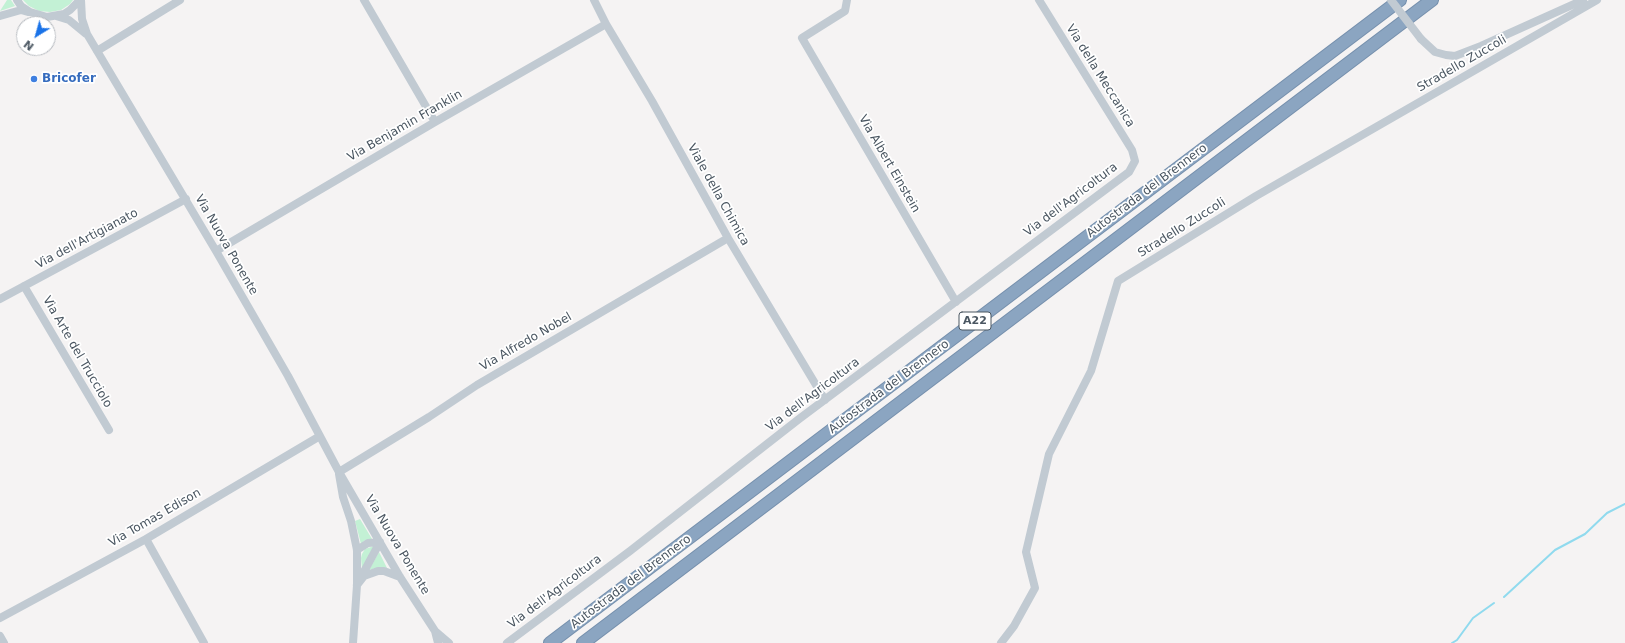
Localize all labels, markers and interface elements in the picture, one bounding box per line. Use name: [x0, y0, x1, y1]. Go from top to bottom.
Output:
north arrow: [16, 16, 56, 56]
street label: Via della Meccanica: [1063, 22, 1137, 130]
street label: Stradello Zuccoli: [1415, 33, 1509, 95]
text: N: [21, 37, 37, 53]
place label: Bricofer: [42, 72, 96, 86]
marker: Bricofer: [29, 74, 39, 84]
street label: Via Benjamin Franklin: [345, 87, 465, 165]
street label: Via Albert Einstein: [855, 113, 923, 215]
street label: Autostrada del Brennero: [1084, 141, 1210, 241]
street label: Viale della Chimica: [684, 142, 752, 248]
street label: Via dell'Agricoltura: [1021, 160, 1121, 240]
street label: Via Nuova Ponente: [191, 192, 261, 298]
street label: Stradello Zuccoli: [1136, 195, 1228, 261]
street label: Via dell'Artigianato: [33, 206, 141, 272]
street label: Via Arte del Trucciolo: [39, 294, 115, 410]
street label: Via Alfredo Nobel: [477, 310, 575, 374]
road number: A22: [959, 312, 991, 330]
street label: Autostrada del Brennero: [826, 337, 952, 437]
street label: Via dell'Agricoltura: [763, 355, 863, 435]
street label: Via Tomas Edison: [106, 486, 204, 550]
street label: Via Nuova Ponente: [362, 493, 432, 597]
street label: Autostrada del Brennero: [568, 532, 694, 632]
street label: Via dell'Agricoltura: [505, 552, 605, 632]

